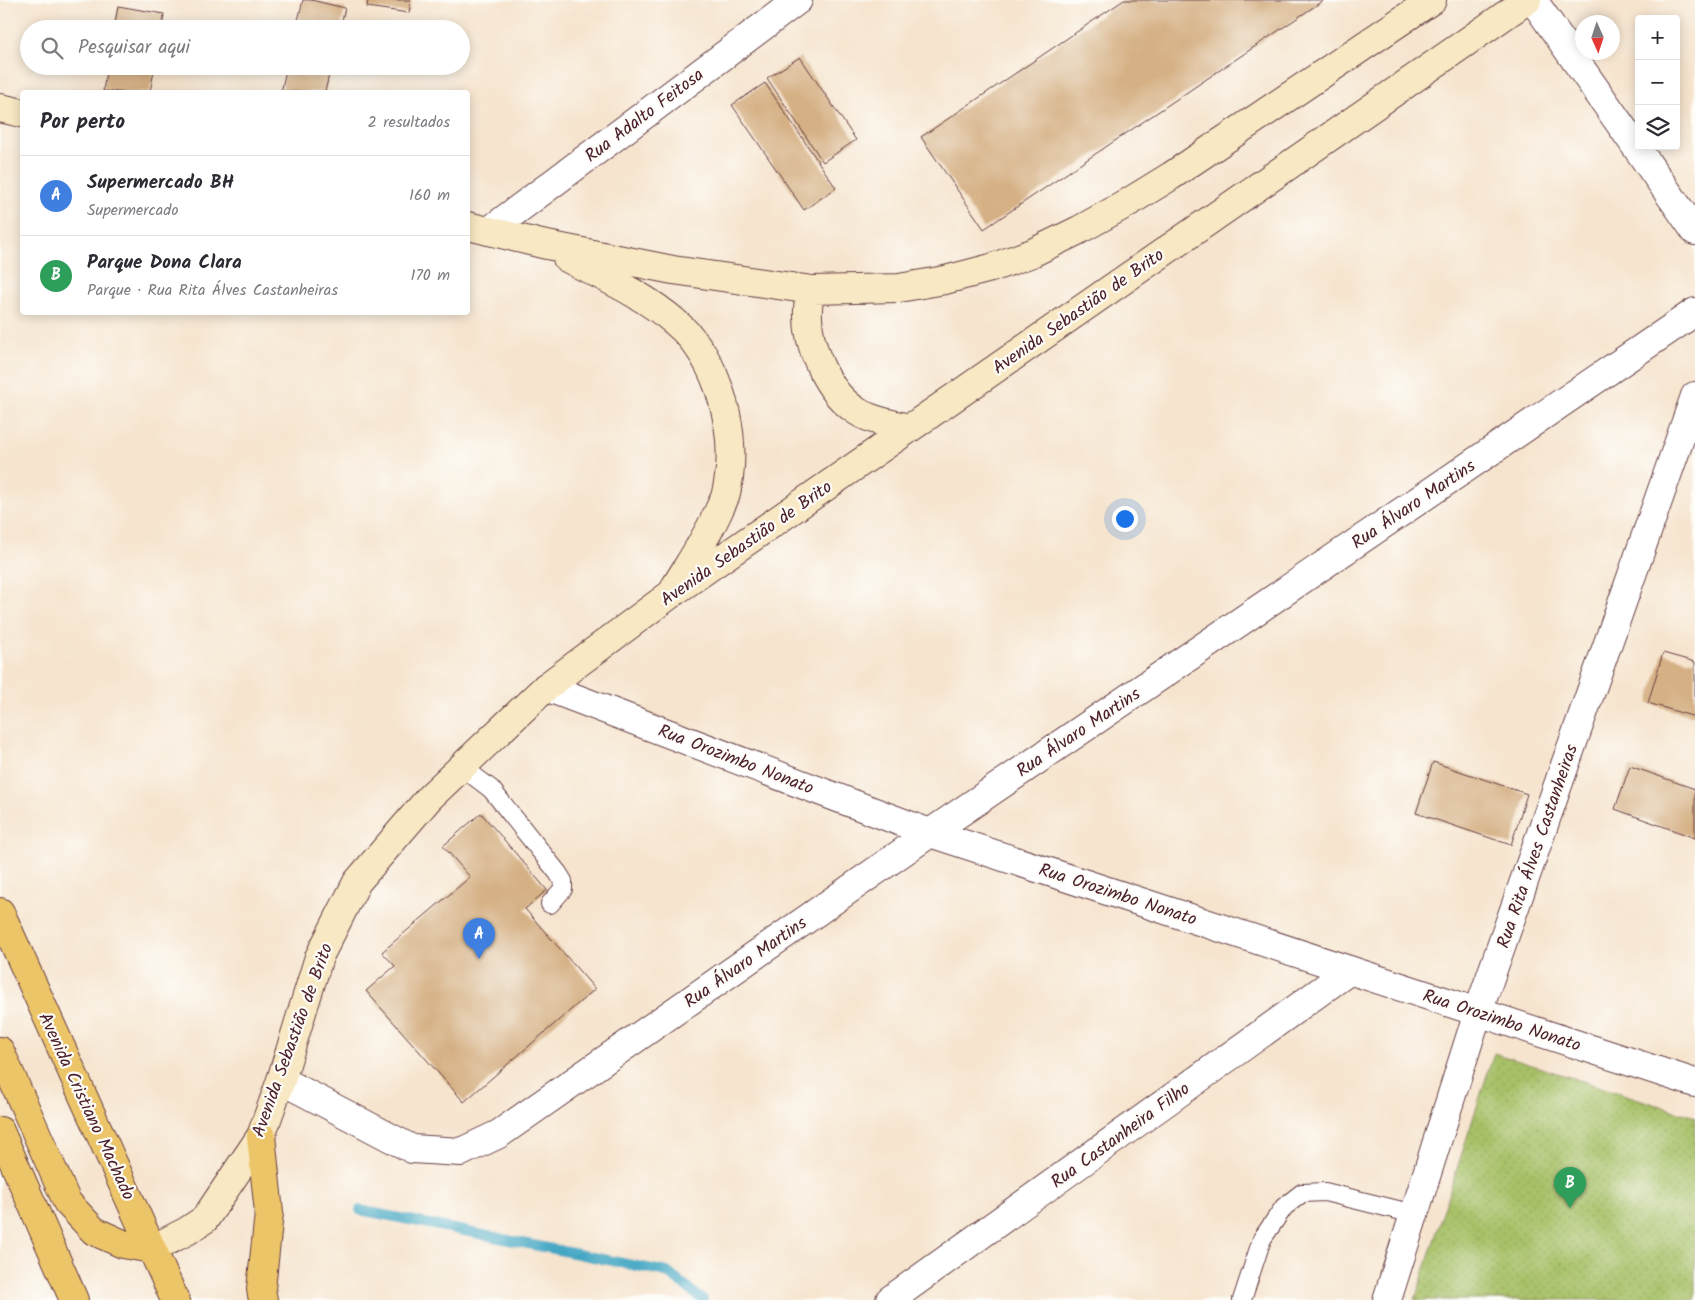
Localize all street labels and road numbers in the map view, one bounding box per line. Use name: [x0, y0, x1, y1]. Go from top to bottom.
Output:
street label: Rua Adalto Feitosa: [579, 62, 711, 171]
street label: Avenida Sebastião de Brito: [987, 242, 1171, 383]
street label: Rua Álvaro Martins: [1346, 453, 1482, 558]
street label: Avenida Sebastião de Brito: [655, 474, 839, 615]
street label: Rua Álvaro Martins: [1011, 681, 1147, 786]
street label: Rua Orozimbo Nonato: [653, 717, 818, 803]
street label: Rua Rita Álves Castanheiras: [1490, 740, 1587, 952]
street label: Rua Orozimbo Nonato: [1035, 856, 1200, 935]
street label: Rua Álvaro Martins: [678, 910, 814, 1017]
street label: Avenida Sebastião de Brito: [245, 939, 342, 1142]
street label: Rua Orozimbo Nonato: [1419, 982, 1584, 1061]
street label: Avenida Cristiano Machado: [29, 1008, 142, 1205]
street label: Rua Castanheira Filho: [1045, 1076, 1197, 1197]

